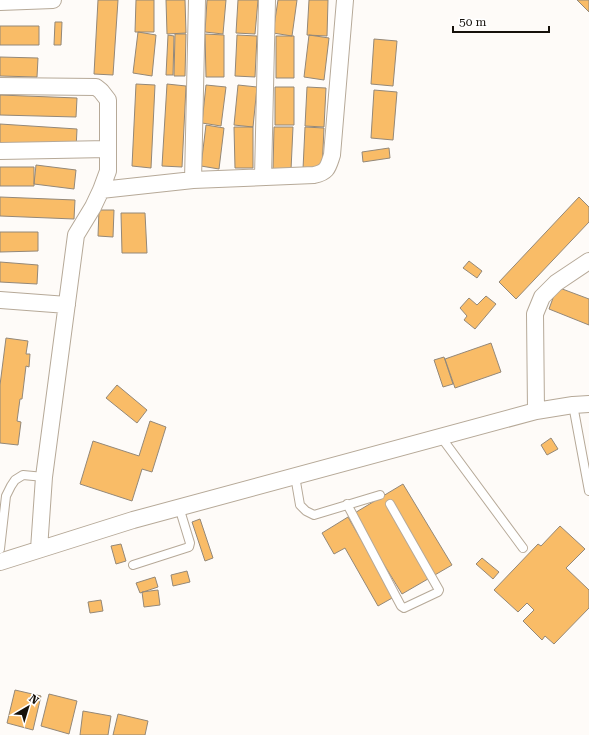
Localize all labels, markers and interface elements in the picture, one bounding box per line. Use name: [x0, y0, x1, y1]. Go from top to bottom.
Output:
scale bar: [453, 8, 549, 34]
text: 50 m: [459, 15, 486, 29]
north arrow: [8, 687, 48, 727]
text: N: [27, 692, 42, 708]

